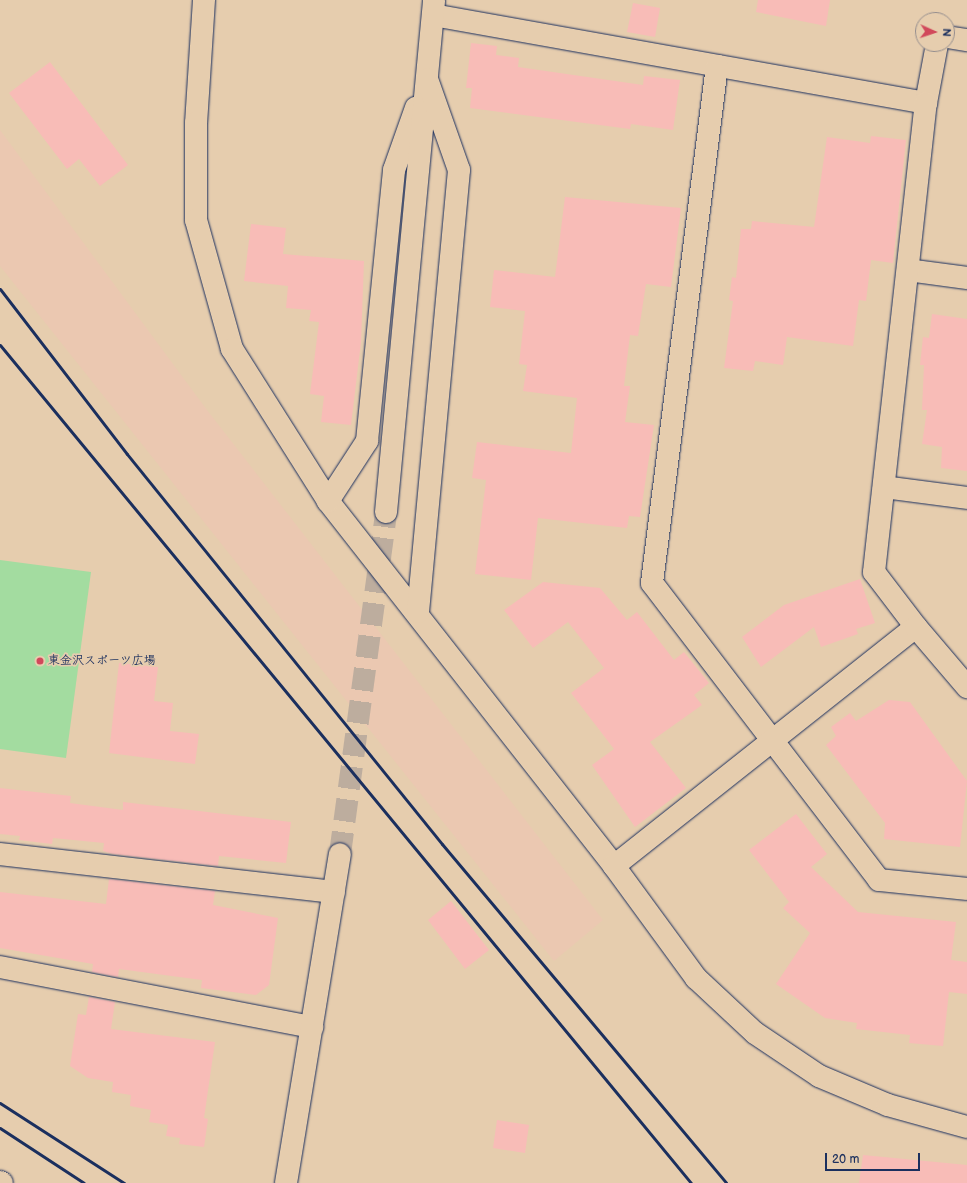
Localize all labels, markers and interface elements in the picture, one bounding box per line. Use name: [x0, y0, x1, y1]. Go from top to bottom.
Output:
north arrow: [915, 12, 955, 52]
text: N: [940, 28, 953, 37]
place label: 東金沢スポーツ広場: [48, 654, 156, 668]
marker: 東金沢スポーツ広場: [35, 656, 45, 666]
scale bar: [827, 1145, 922, 1171]
text: 20 m: [832, 1152, 859, 1167]

